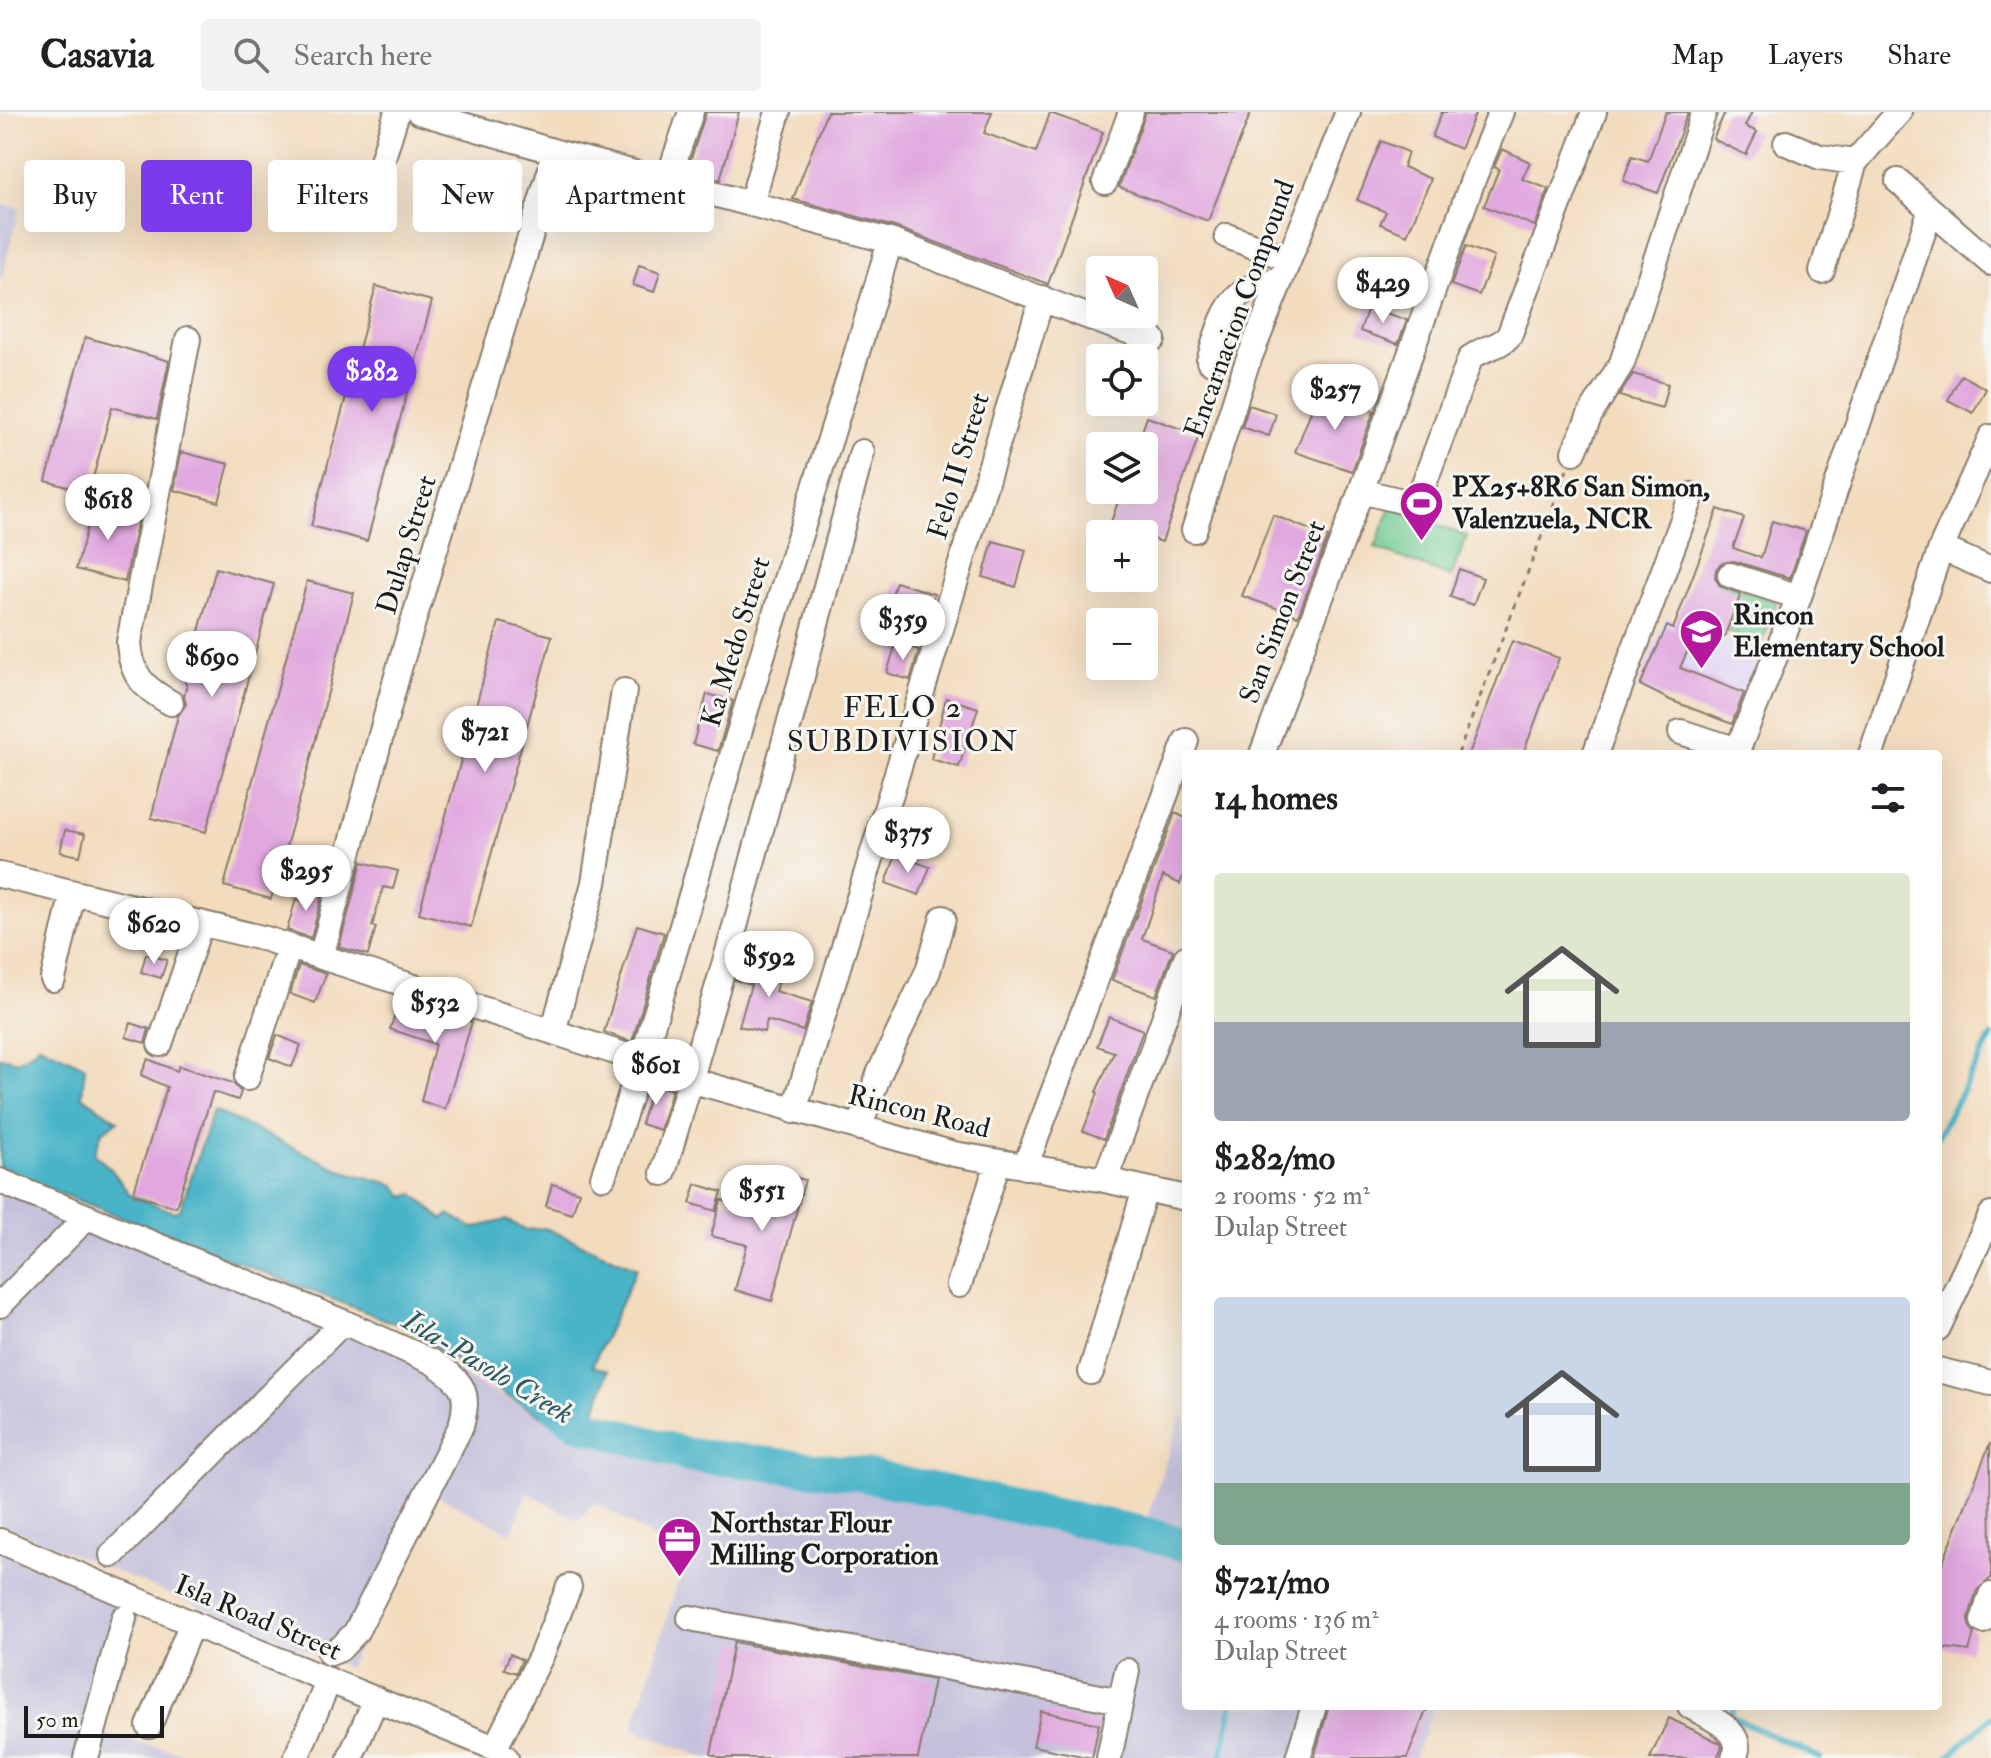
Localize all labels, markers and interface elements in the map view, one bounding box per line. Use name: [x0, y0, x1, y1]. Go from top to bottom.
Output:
search box: [201, 19, 761, 91]
text: Casavia: [40, 31, 153, 79]
icon: search: [229, 33, 273, 77]
text: Search here: [293, 37, 432, 74]
text: Map: [1671, 38, 1724, 73]
text: Layers: [1768, 38, 1843, 73]
text: Share: [1887, 38, 1951, 73]
chip: Buy: [24, 160, 125, 232]
chip: Rent: [141, 160, 252, 232]
chip: Filters: [268, 160, 397, 232]
chip: New: [413, 160, 522, 232]
chip: Apartment: [538, 160, 714, 232]
street label: Encarnacion Compound: [1177, 175, 1303, 443]
north arrow: [1086, 256, 1158, 328]
map controls: [1086, 256, 1158, 680]
pin: $429: [1336, 257, 1430, 325]
text: $429: [1355, 267, 1411, 299]
button: locate: [1086, 344, 1158, 416]
pin: $282: [325, 346, 419, 414]
text: $282: [345, 356, 399, 388]
pin: $257: [1288, 364, 1382, 432]
text: $257: [1309, 374, 1361, 406]
street label: Felo II Street: [920, 389, 998, 543]
button: layers: [1086, 432, 1158, 504]
place label: PX25+8R6 San Simon, Valenzuela, NCR: [1451, 470, 1710, 537]
street label: Dulap Street: [369, 471, 445, 619]
pin: $618: [61, 474, 155, 542]
sports icon: PX25+8R6 San Simon, Valenzuela, NCR: [1397, 479, 1445, 542]
text: $618: [83, 484, 133, 516]
street label: San Simon Street: [1232, 516, 1334, 708]
button: +: [1086, 520, 1158, 592]
street label: Ka Medo Street: [694, 553, 778, 731]
pin: $359: [856, 594, 950, 662]
place label: Rincon Elementary School: [1733, 598, 1945, 665]
text: $359: [878, 604, 928, 636]
school or university icon: Rincon Elementary School: [1678, 607, 1726, 670]
button: −: [1086, 608, 1158, 680]
pin: $690: [165, 631, 259, 699]
text: $690: [185, 641, 239, 673]
district label: FELO 2 SUBDIVISION: [787, 689, 1019, 760]
pin: $721: [438, 706, 532, 774]
text: $721: [460, 716, 510, 748]
icon: filters: [1866, 776, 1910, 820]
text: 14 homes: [1214, 777, 1338, 820]
pin: $375: [861, 807, 955, 875]
text: $375: [884, 817, 932, 849]
pin: $295: [259, 845, 353, 913]
text: $295: [280, 855, 332, 887]
pin: $620: [107, 898, 201, 966]
text: $620: [127, 908, 181, 940]
icon: home: [1490, 925, 1634, 1069]
pin: $592: [722, 931, 816, 999]
text: $592: [743, 941, 795, 973]
pin: $532: [388, 977, 482, 1045]
text: $532: [410, 987, 460, 1019]
pin: $601: [609, 1039, 703, 1107]
text: $601: [631, 1049, 681, 1081]
street label: Rincon Road: [844, 1077, 994, 1147]
text: $282/mo: [1214, 1137, 1335, 1180]
pin: $551: [715, 1165, 809, 1233]
text: $551: [739, 1175, 785, 1207]
text: 2 rooms · 52 m²: [1214, 1180, 1370, 1212]
text: Dulap Street: [1214, 1212, 1347, 1244]
water label: Isla-Pasolo Creek: [394, 1301, 580, 1432]
icon: home: [1490, 1349, 1634, 1493]
place label: Northstar Flour Milling Corporation: [709, 1506, 939, 1573]
office icon: Northstar Flour Milling Corporation: [655, 1515, 703, 1578]
text: $721/mo: [1214, 1561, 1330, 1604]
street label: Isla Road Street: [170, 1567, 346, 1669]
text: 4 rooms · 136 m²: [1214, 1604, 1379, 1636]
text: Dulap Street: [1214, 1636, 1347, 1668]
scale bar: [24, 1702, 164, 1738]
text: 50 m: [36, 1706, 78, 1734]

